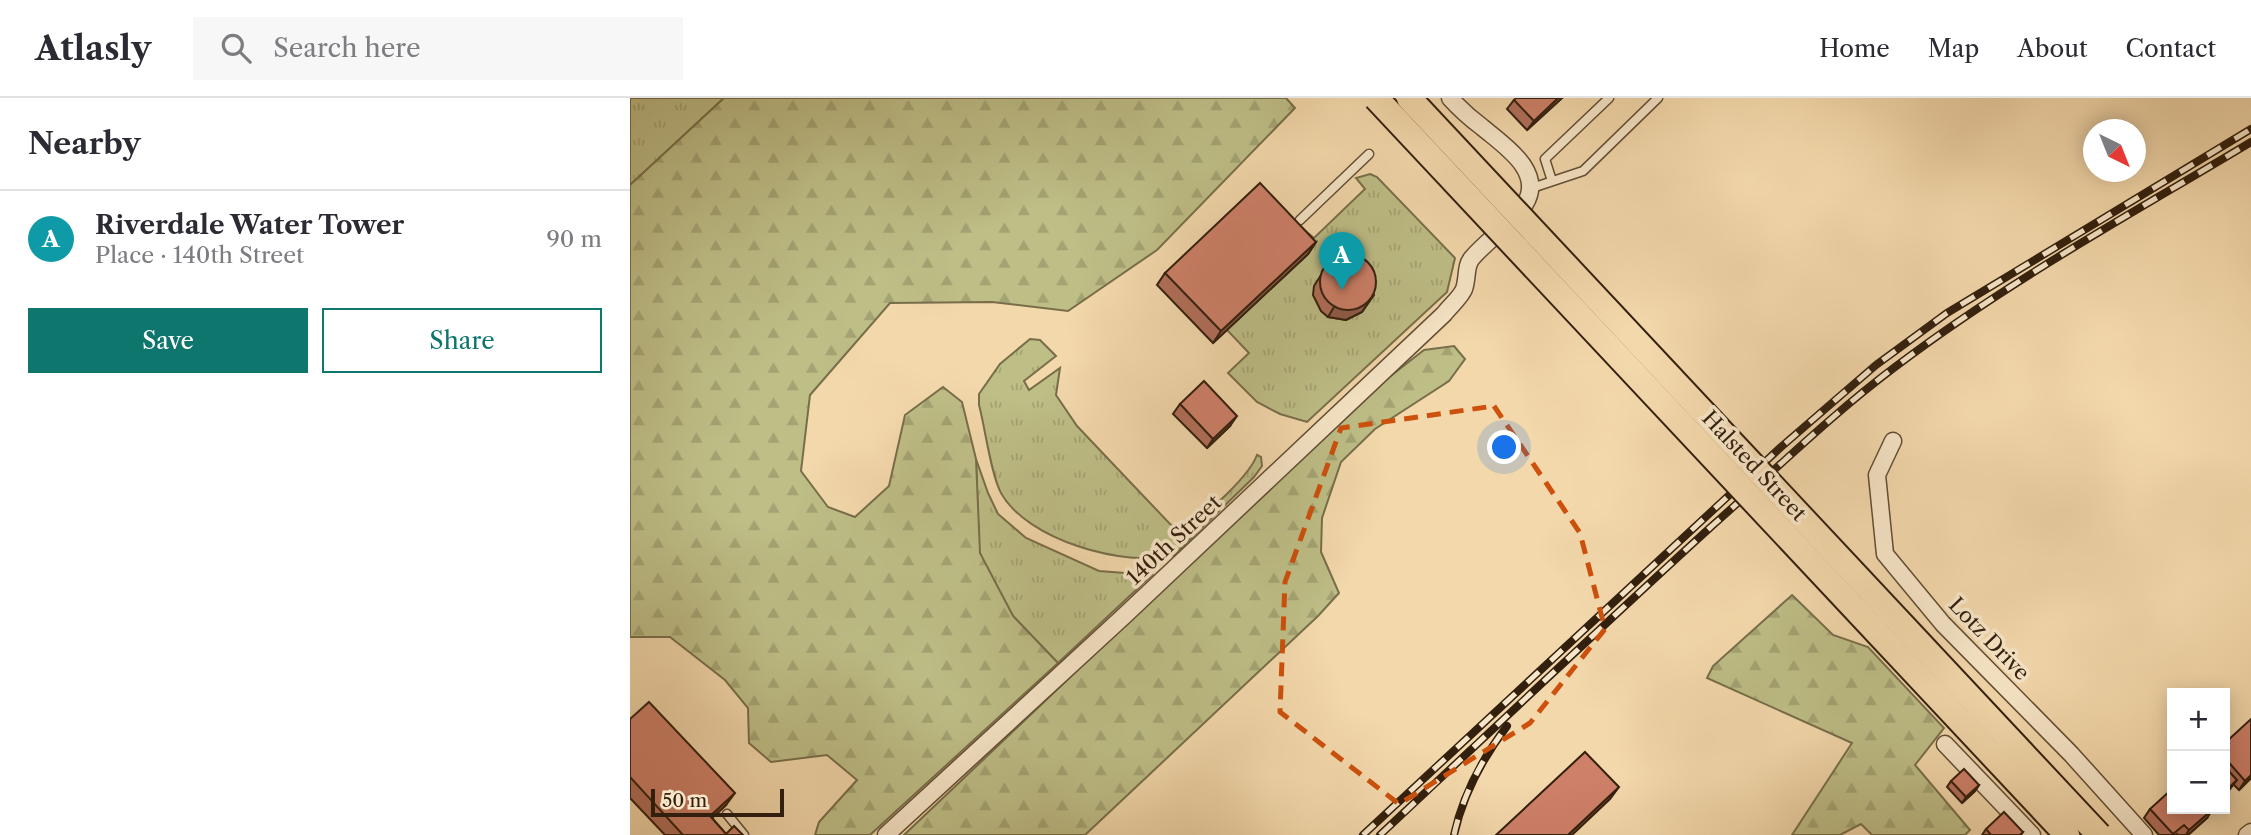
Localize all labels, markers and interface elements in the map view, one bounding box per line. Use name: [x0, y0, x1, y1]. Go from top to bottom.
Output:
search box: [193, 17, 683, 80]
text: Atlasly: [35, 28, 151, 69]
icon: search: [217, 29, 255, 67]
text: Search here: [273, 32, 420, 64]
text: Home: [1819, 34, 1890, 63]
text: Map: [1928, 34, 1979, 63]
text: About: [2017, 34, 2088, 63]
text: Contact: [2126, 34, 2216, 63]
north arrow: [2083, 119, 2146, 182]
text: Nearby: [28, 125, 141, 162]
text: Riverdale Water Tower: [95, 209, 404, 241]
text: A: [42, 225, 60, 253]
text: 90 m: [546, 225, 602, 253]
pin: A: [1319, 232, 1365, 290]
text: Place · 140th Street: [95, 241, 304, 269]
button: Save: [28, 308, 308, 373]
button: Share: [322, 308, 602, 373]
street label: Halsted Street: [1697, 405, 1812, 526]
your location: [1487, 430, 1521, 464]
street label: 140th Street: [1121, 489, 1226, 590]
street label: Lotz Drive: [1944, 592, 2035, 685]
map controls: [2167, 688, 2230, 814]
button: +: [2167, 688, 2230, 751]
button: −: [2167, 751, 2230, 814]
scale bar: [651, 786, 784, 818]
text: 50 m: [662, 789, 707, 812]

